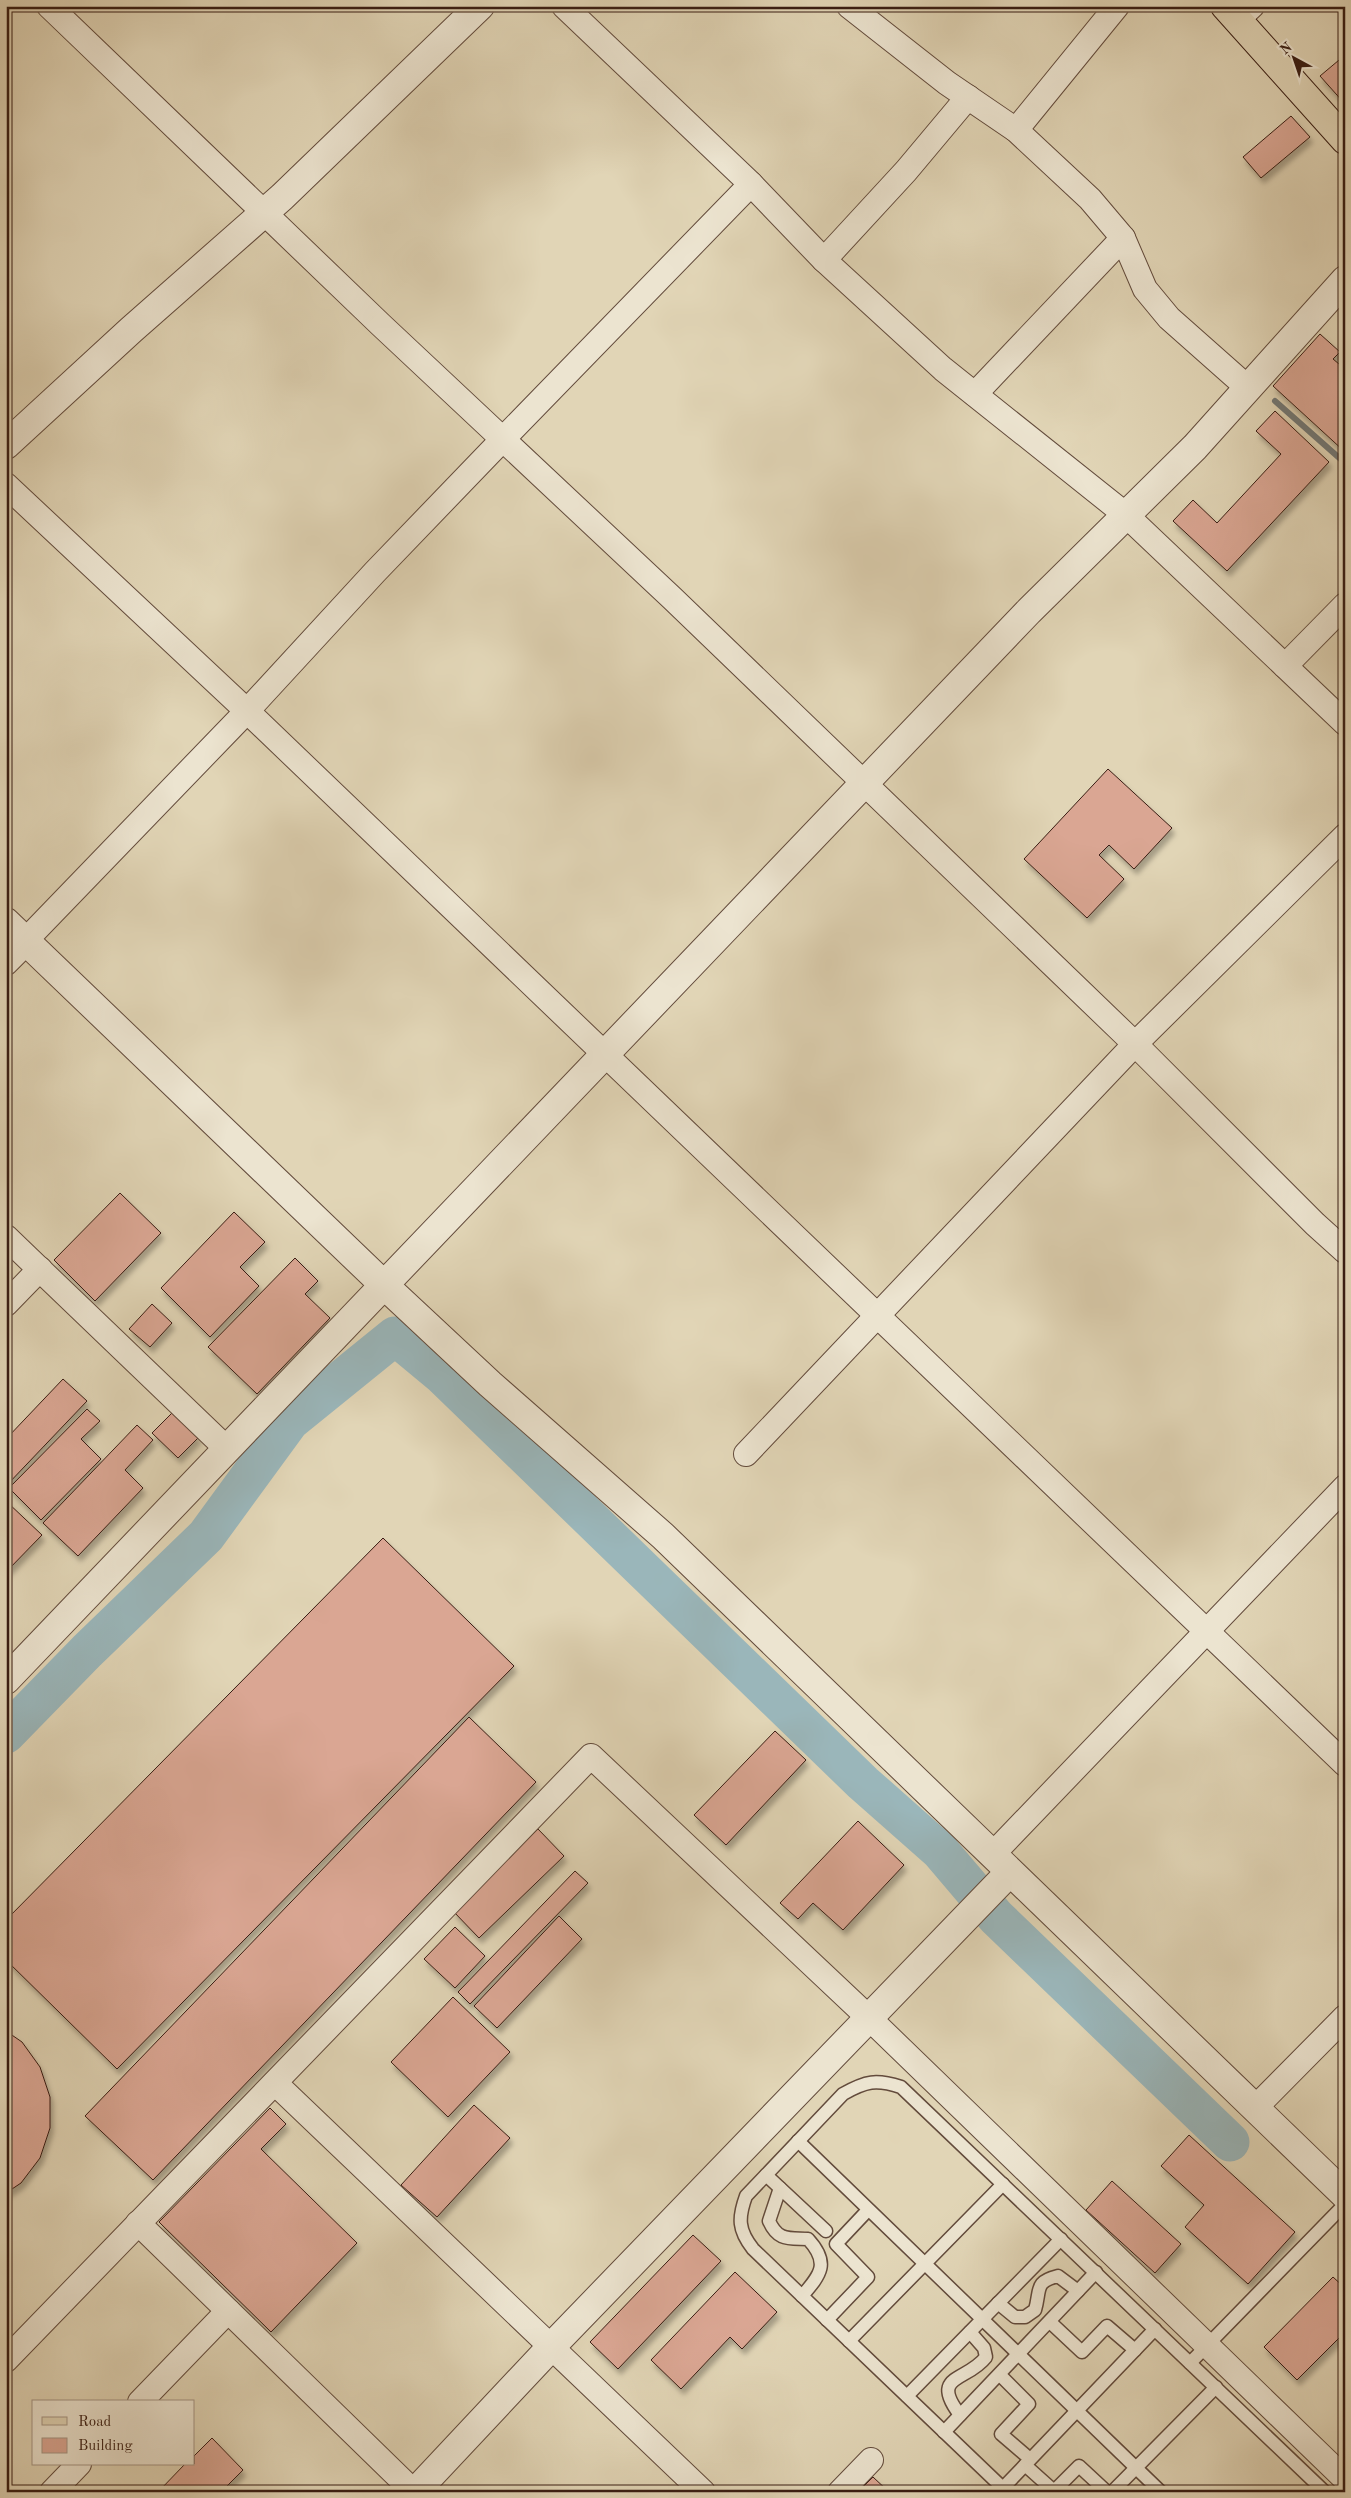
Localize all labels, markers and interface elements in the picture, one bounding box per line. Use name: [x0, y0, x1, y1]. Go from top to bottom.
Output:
north arrow: [1268, 32, 1318, 82]
text: N: [1278, 40, 1295, 58]
legend: [32, 2400, 195, 2466]
text: Road: [78, 2415, 112, 2430]
text: Building: [78, 2439, 133, 2454]

